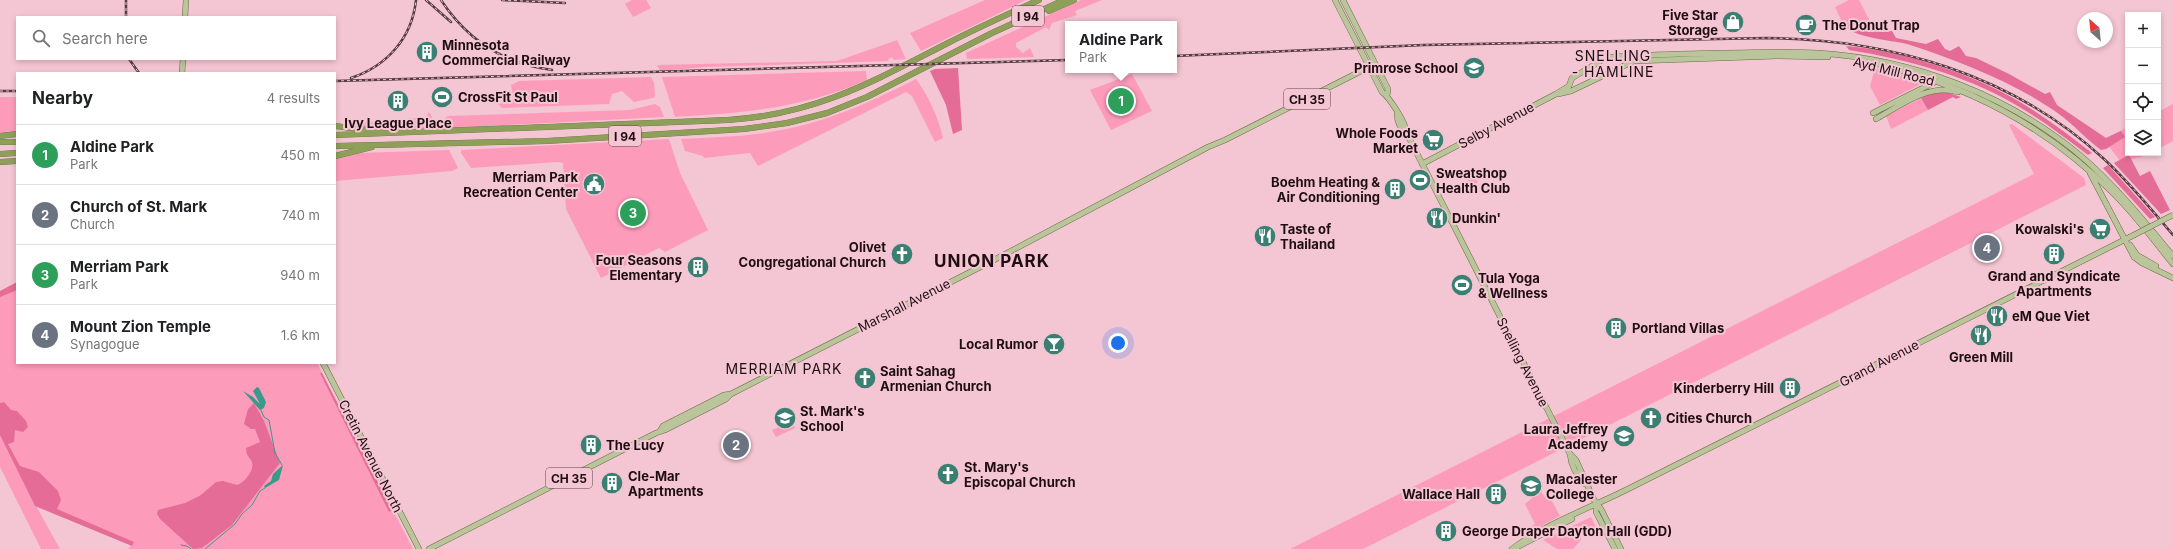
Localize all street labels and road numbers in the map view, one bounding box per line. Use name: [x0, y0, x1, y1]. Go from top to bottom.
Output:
road number: I 94: [1012, 6, 1044, 26]
street label: Ayd Mill Road: [1852, 53, 1936, 89]
road number: CH 35: [1284, 89, 1330, 109]
street label: Selby Avenue: [1455, 98, 1537, 152]
road number: I 94: [609, 126, 641, 146]
street label: Marshall Avenue: [855, 275, 953, 335]
street label: Snelling Avenue: [1494, 315, 1552, 409]
street label: Grand Avenue: [1837, 336, 1921, 390]
street label: Cretin Avenue North: [336, 397, 406, 515]
road number: CH 35: [546, 468, 592, 488]

